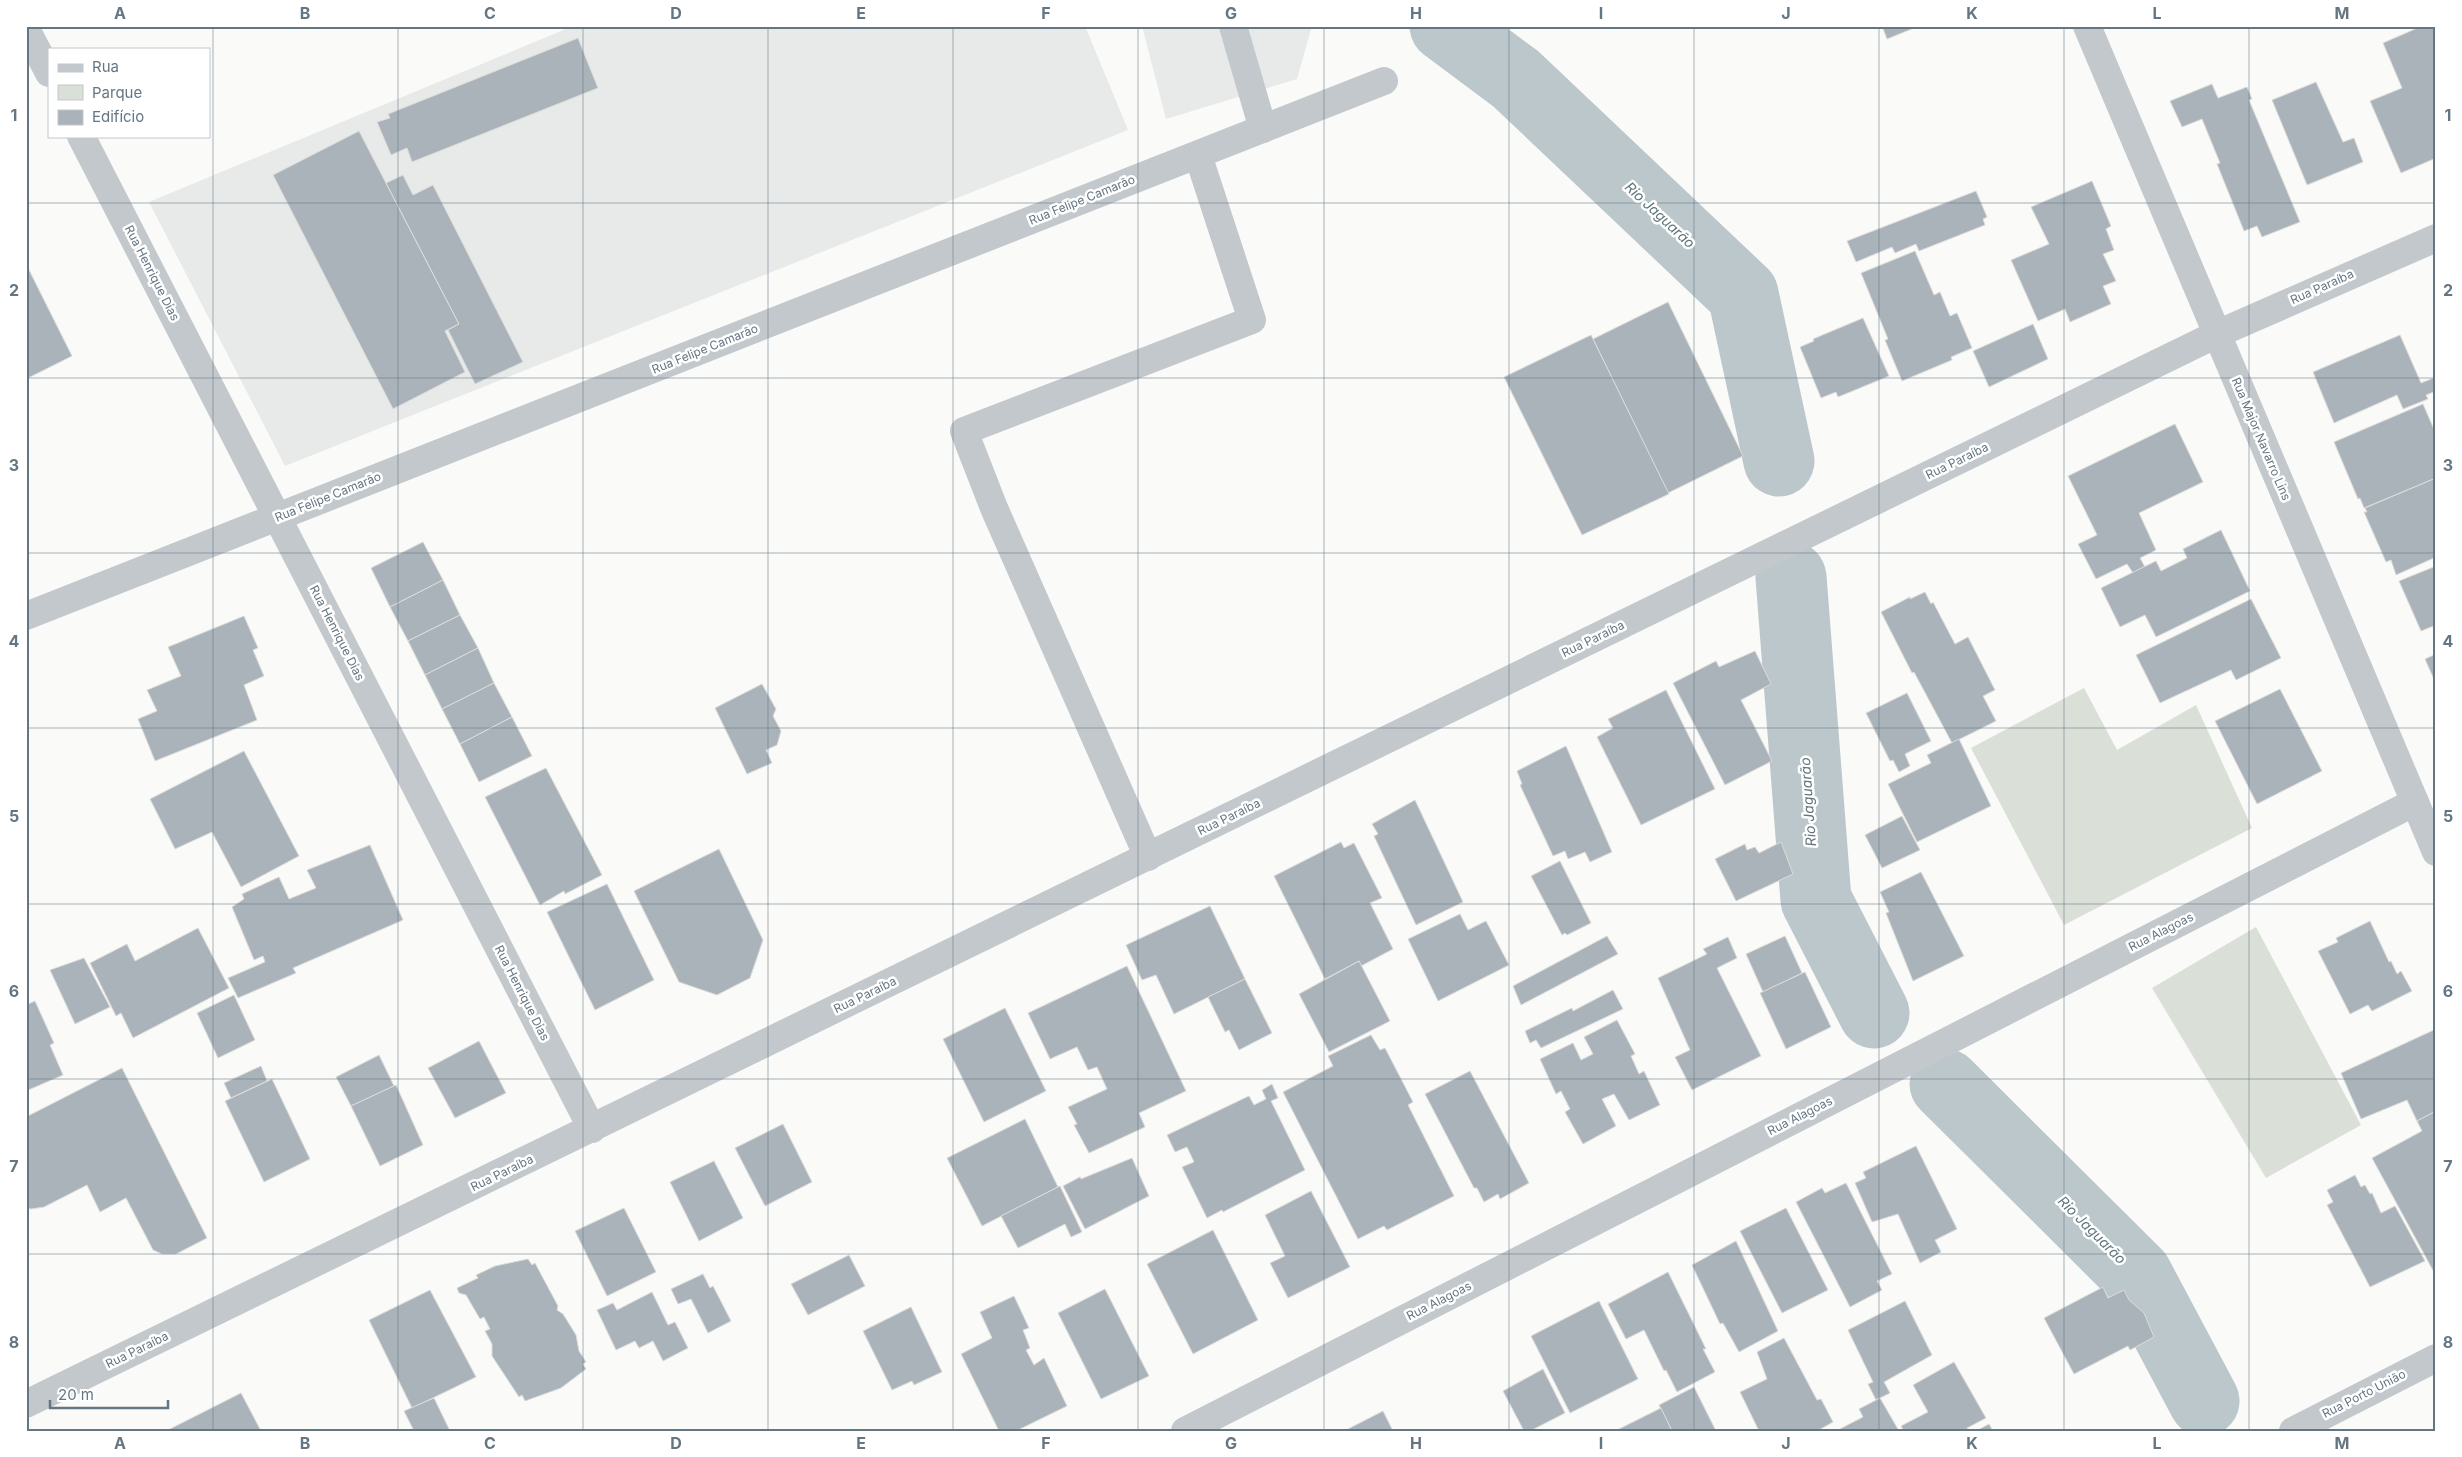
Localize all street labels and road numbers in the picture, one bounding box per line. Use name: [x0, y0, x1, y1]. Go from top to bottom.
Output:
street label: Rua Felipe Camarão: [1026, 171, 1137, 228]
street label: Rua Henrique Dias: [122, 223, 183, 323]
street label: Rua Paraíba: [2288, 266, 2356, 307]
street label: Rua Felipe Camarão: [649, 320, 760, 377]
street label: Rua Major Navarro Lins: [2229, 375, 2294, 503]
street label: Rua Paraíba: [1923, 439, 1990, 482]
street label: Rua Felipe Camarão: [272, 468, 383, 525]
street label: Rua Henrique Dias: [307, 583, 368, 683]
street label: Rua Paraíba: [1559, 617, 1626, 660]
street label: Rua Paraíba: [1195, 795, 1262, 838]
street label: Rua Alagoas: [2126, 909, 2196, 954]
street label: Rua Henrique Dias: [492, 943, 553, 1043]
street label: Rua Paraíba: [831, 973, 898, 1016]
street label: Rua Alagoas: [1765, 1093, 1835, 1138]
street label: Rua Paraíba: [468, 1151, 535, 1194]
street label: Rua Alagoas: [1404, 1278, 1474, 1323]
street label: Rua Paraíba: [103, 1328, 170, 1371]
street label: Rua Porto União: [2320, 1366, 2408, 1421]

